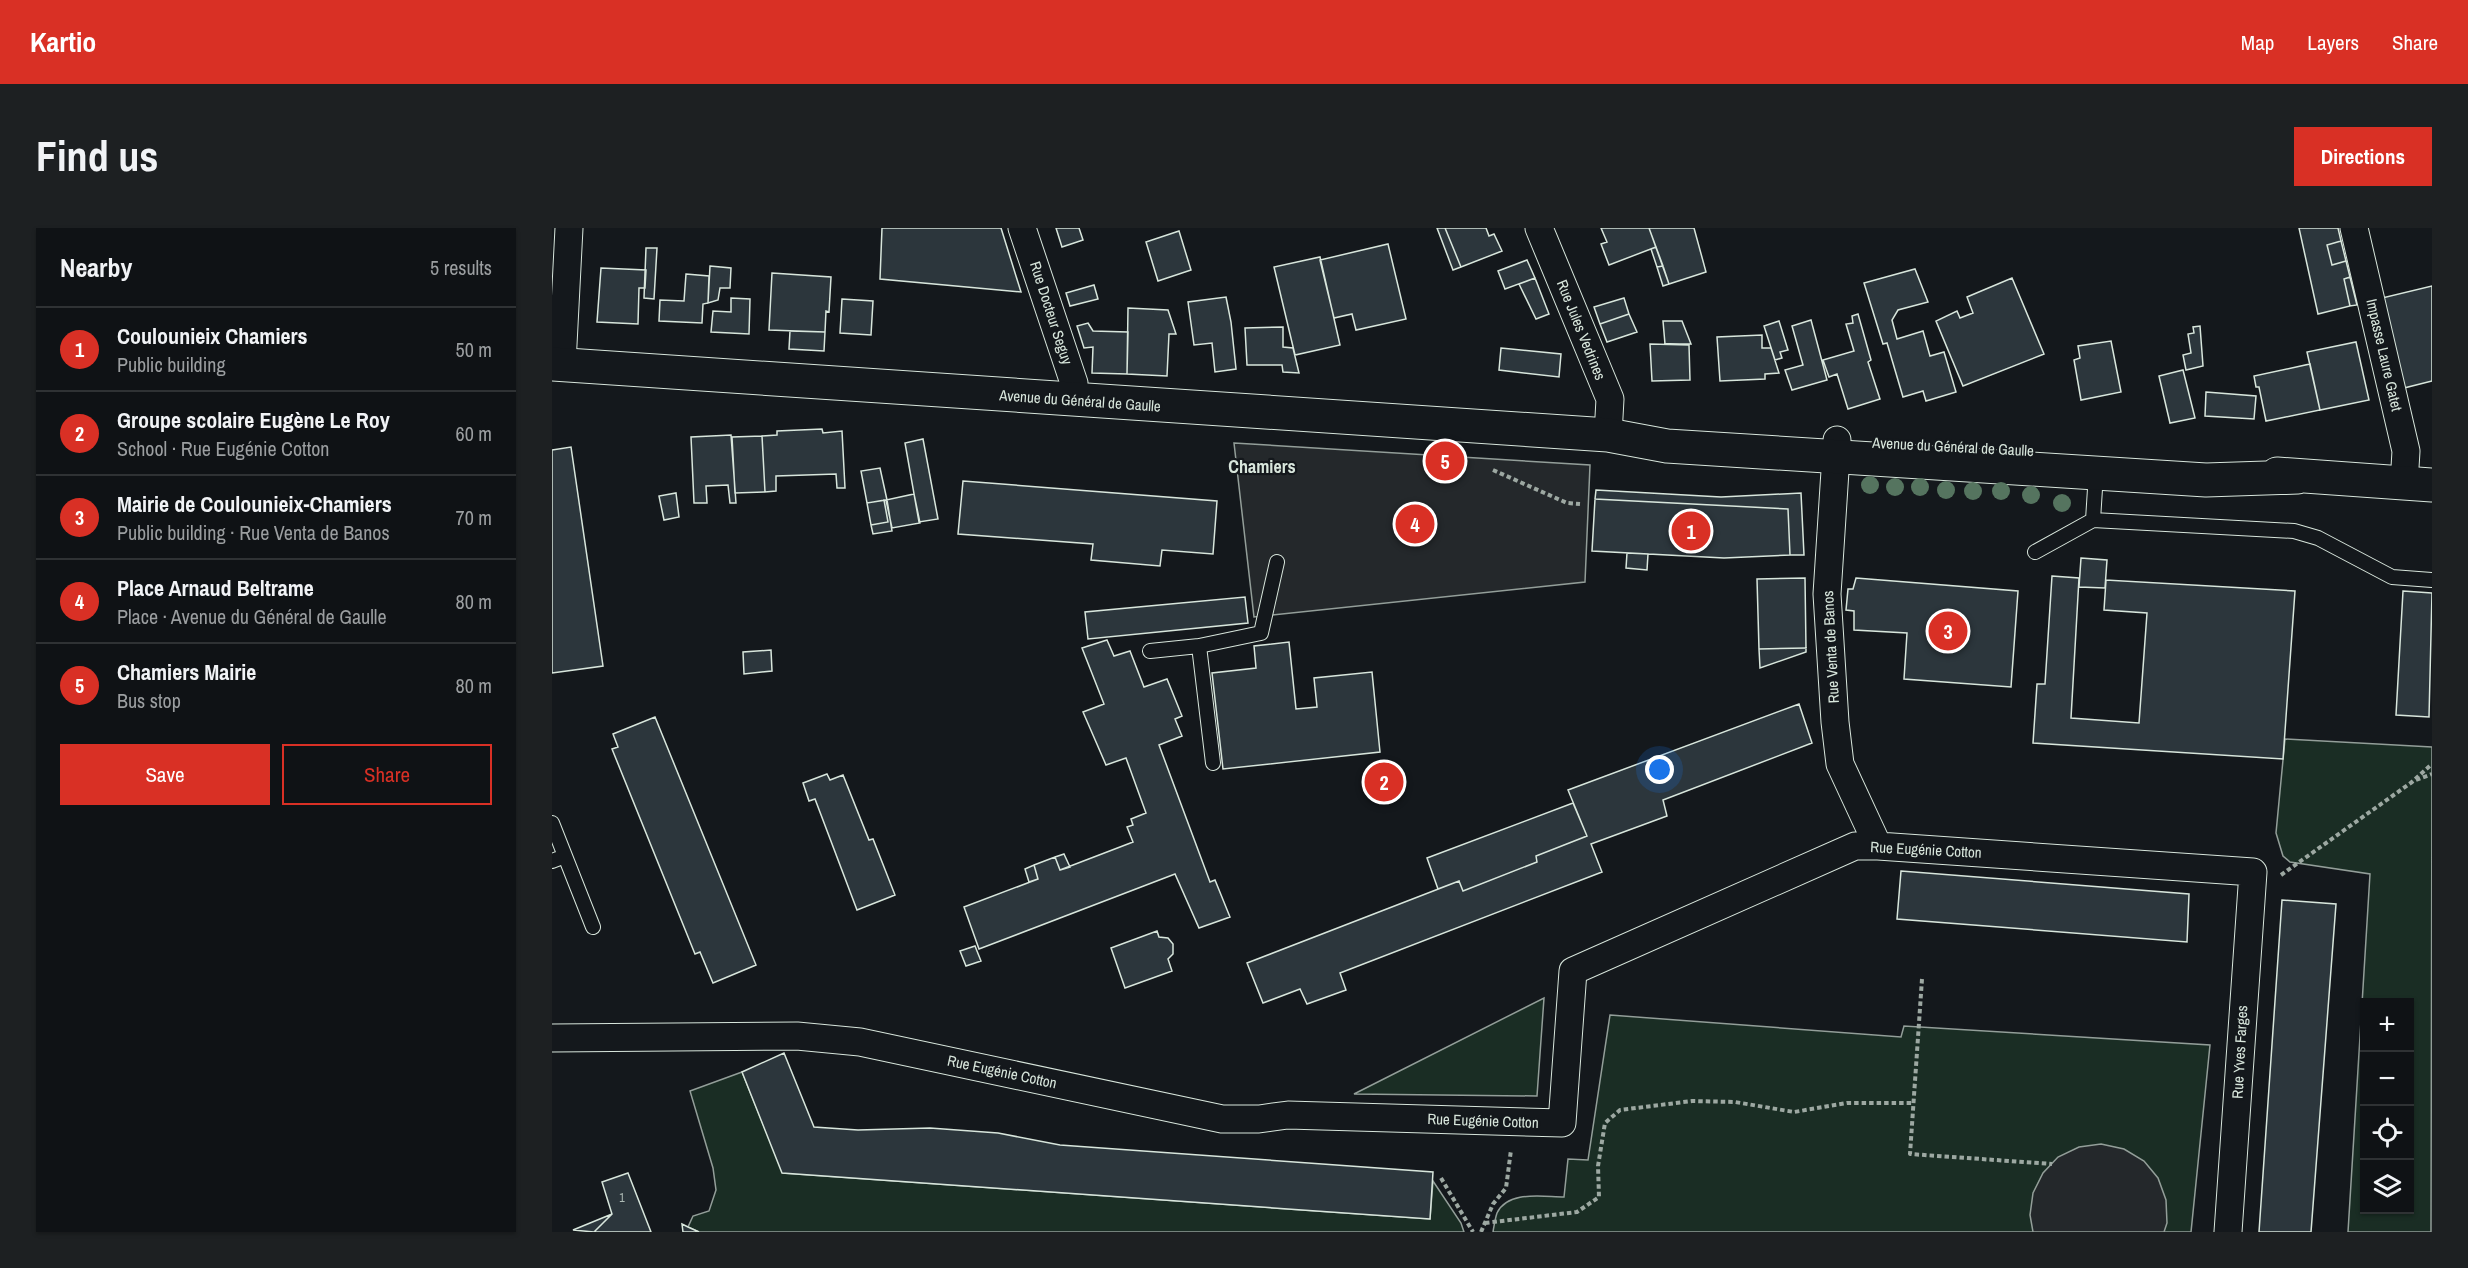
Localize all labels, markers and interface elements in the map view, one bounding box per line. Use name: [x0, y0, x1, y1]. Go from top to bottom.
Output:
text: Kartio: [30, 23, 96, 61]
text: Map: [2241, 28, 2274, 57]
text: Layers: [2307, 28, 2359, 57]
text: Share: [2392, 28, 2438, 57]
button: Directions: [2294, 127, 2432, 186]
text: Find us: [36, 128, 158, 184]
text: Nearby: [60, 250, 132, 285]
text: 5 results: [430, 254, 492, 281]
street label: Rue Docteur Seguy: [1025, 259, 1078, 368]
street label: Rue Jules Vedrines: [1552, 276, 1611, 383]
street label: Impasse Laure Gatet: [2361, 297, 2408, 414]
text: Coulounieix Chamiers: [117, 321, 307, 351]
text: 1: [75, 336, 84, 363]
text: 50 m: [456, 336, 492, 363]
text: Public building: [117, 351, 226, 378]
street label: Avenue du Général de Gaulle: [998, 384, 1162, 417]
text: Groupe scolaire Eugène Le Roy: [117, 405, 390, 435]
text: 2: [75, 420, 84, 447]
text: 60 m: [456, 420, 492, 447]
street label: Avenue du Général de Gaulle: [1871, 432, 2035, 461]
text: School · Rue Eugénie Cotton: [117, 435, 329, 462]
pin: 5: [1426, 438, 1464, 484]
district label: Chamiers: [1228, 454, 1296, 479]
text: Mairie de Coulounieix-Chamiers: [117, 489, 392, 519]
pin: 4: [1396, 502, 1434, 546]
text: 3: [75, 504, 84, 531]
text: 70 m: [456, 504, 492, 531]
pin: 1: [1672, 508, 1710, 554]
text: Public building · Rue Venta de Banos: [117, 519, 390, 546]
text: Place Arnaud Beltrame: [117, 573, 314, 603]
text: 4: [75, 588, 84, 615]
text: 80 m: [456, 588, 492, 615]
street label: Rue Venta de Banos: [1817, 590, 1844, 704]
text: Place · Avenue du Général de Gaulle: [117, 603, 387, 630]
pin: 3: [1928, 608, 1968, 654]
text: Chamiers Mairie: [117, 657, 256, 687]
text: 5: [75, 672, 84, 699]
text: 80 m: [456, 672, 492, 699]
text: Bus stop: [117, 687, 181, 714]
button: Save: [60, 744, 270, 805]
button: Share: [282, 744, 492, 805]
your location: [1645, 755, 1674, 784]
pin: 2: [1364, 760, 1404, 804]
street label: Rue Eugénie Cotton: [1870, 836, 1982, 863]
map controls: [2360, 998, 2414, 1214]
button: +: [2360, 998, 2414, 1052]
street label: Rue Yves Farges: [2227, 1005, 2252, 1099]
street label: Rue Eugénie Cotton: [945, 1050, 1059, 1093]
button: −: [2360, 1052, 2414, 1106]
button: locate: [2360, 1106, 2414, 1160]
street label: Rue Eugénie Cotton: [1427, 1108, 1539, 1133]
button: layers: [2360, 1160, 2414, 1214]
house number: 1: [619, 1190, 625, 1206]

